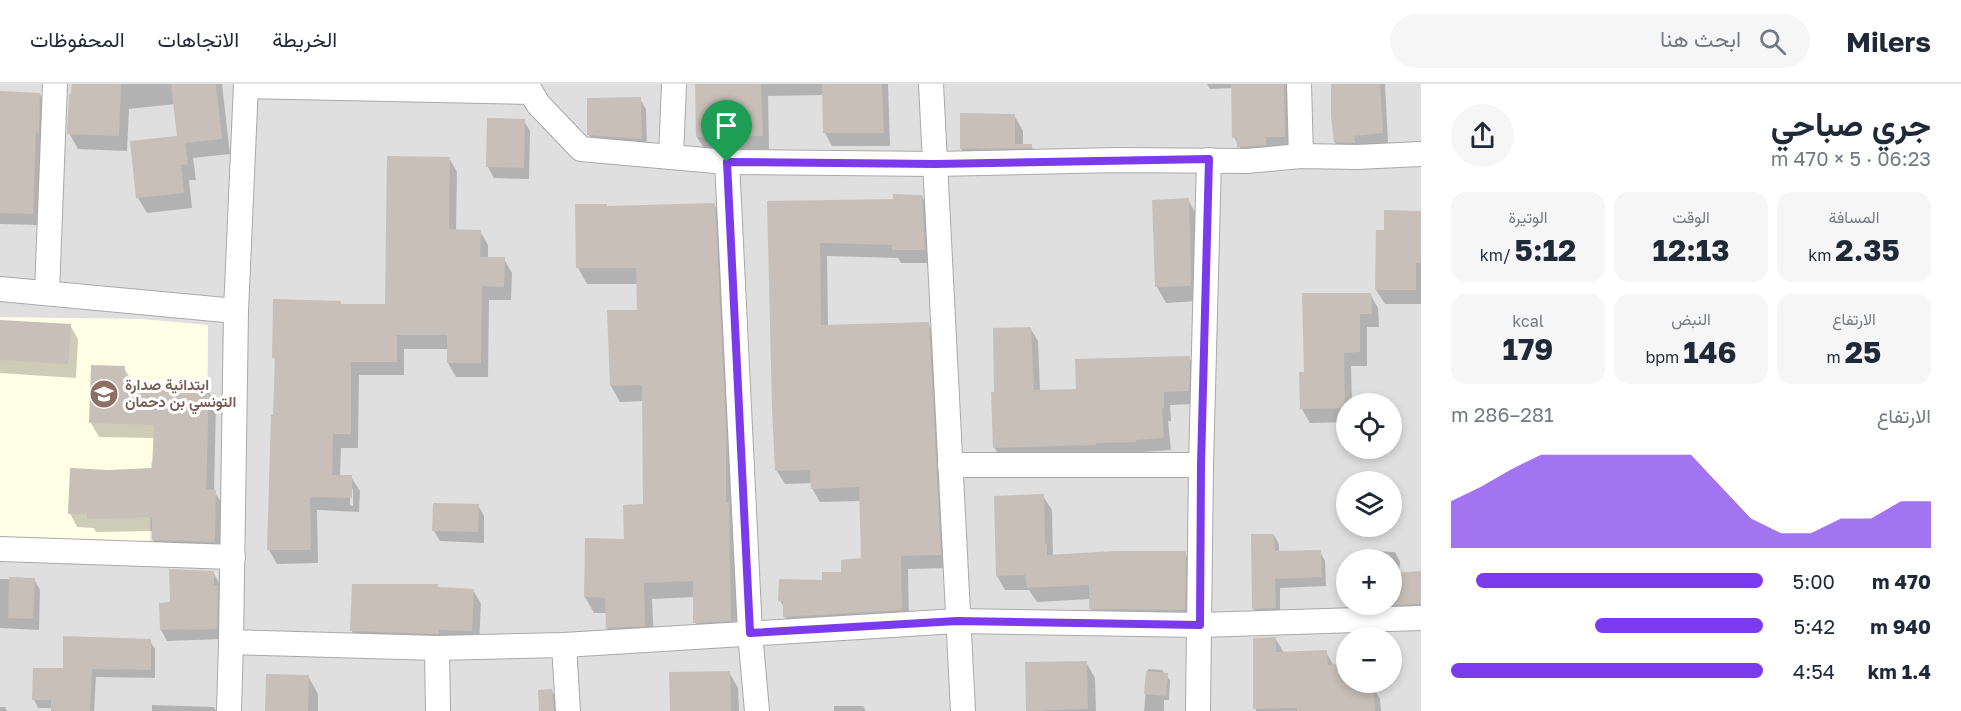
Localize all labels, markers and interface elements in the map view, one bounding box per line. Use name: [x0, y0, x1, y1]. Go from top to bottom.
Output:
search box: [1390, 14, 1810, 68]
text: ابحث هنا: [1660, 25, 1741, 52]
icon: search: [1756, 25, 1789, 58]
text: Milers: [1846, 25, 1931, 58]
text: المحفوظات: [30, 26, 125, 52]
text: الاتجاهات: [158, 26, 239, 52]
text: الخريطة: [272, 26, 337, 52]
pin: [701, 100, 752, 162]
button: share: [1451, 104, 1514, 167]
text: جري صباحي: [1771, 104, 1931, 143]
icon: arrive: [710, 109, 743, 142]
text: 06:23 · 5 × 470 m: [1771, 146, 1931, 170]
text: الوتيرة: [1508, 207, 1548, 227]
text: الوقت: [1672, 207, 1710, 227]
text: المسافة: [1829, 207, 1879, 227]
text: 5:12: [1515, 232, 1576, 268]
text: 12:13: [1652, 232, 1730, 268]
text: 2.35: [1835, 232, 1900, 268]
text: /km: [1480, 245, 1515, 265]
text: km: [1808, 245, 1835, 265]
text: النبض: [1671, 309, 1711, 329]
text: الارتفاع: [1832, 309, 1876, 329]
text: kcal: [1512, 311, 1544, 331]
text: 179: [1503, 331, 1553, 367]
text: 146: [1683, 334, 1737, 370]
text: 25: [1845, 334, 1881, 370]
text: bpm: [1645, 347, 1683, 367]
text: m: [1827, 347, 1845, 367]
place label: ابتدائية صدارة التونسي بن دحمان: [125, 375, 236, 415]
school or university icon: ابتدائية صدارة التونسي بن دحمان: [88, 378, 120, 410]
map controls: [1336, 393, 1402, 693]
button: locate: [1336, 393, 1402, 459]
text: 281–286 m: [1451, 402, 1554, 426]
text: الارتفاع: [1877, 403, 1931, 427]
button: layers: [1336, 471, 1402, 537]
button: +: [1336, 549, 1402, 615]
text: 5:00: [1793, 569, 1835, 593]
text: 470 m: [1872, 569, 1931, 593]
text: 5:42: [1794, 614, 1835, 638]
text: 940 m: [1870, 614, 1931, 638]
button: −: [1336, 627, 1402, 693]
text: 4:54: [1793, 659, 1835, 683]
text: 1.4 km: [1868, 659, 1931, 683]

